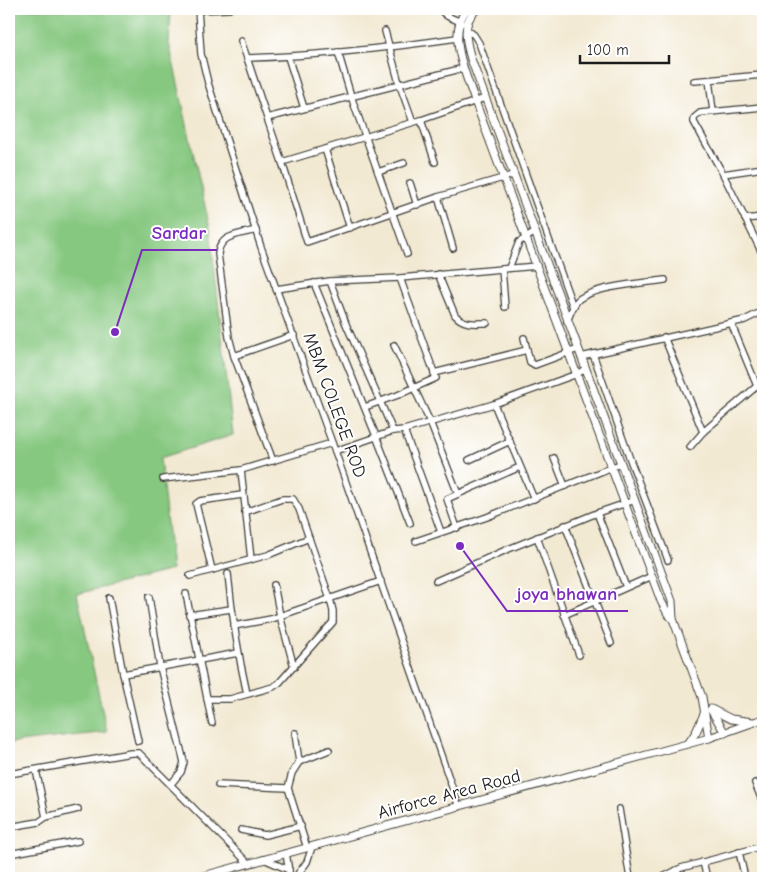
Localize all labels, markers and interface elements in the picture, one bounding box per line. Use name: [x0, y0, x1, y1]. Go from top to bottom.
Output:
scale bar: [580, 32, 668, 64]
text: 100 m: [587, 41, 629, 59]
callout: Sardar: [142, 216, 217, 250]
text: Sardar: [152, 222, 207, 244]
street label: MBM COLEGE ROD: [298, 330, 371, 481]
callout: joya bhawan: [507, 577, 628, 611]
text: joya bhawan: [515, 583, 617, 605]
street label: Airforce Area Road: [376, 765, 523, 824]

